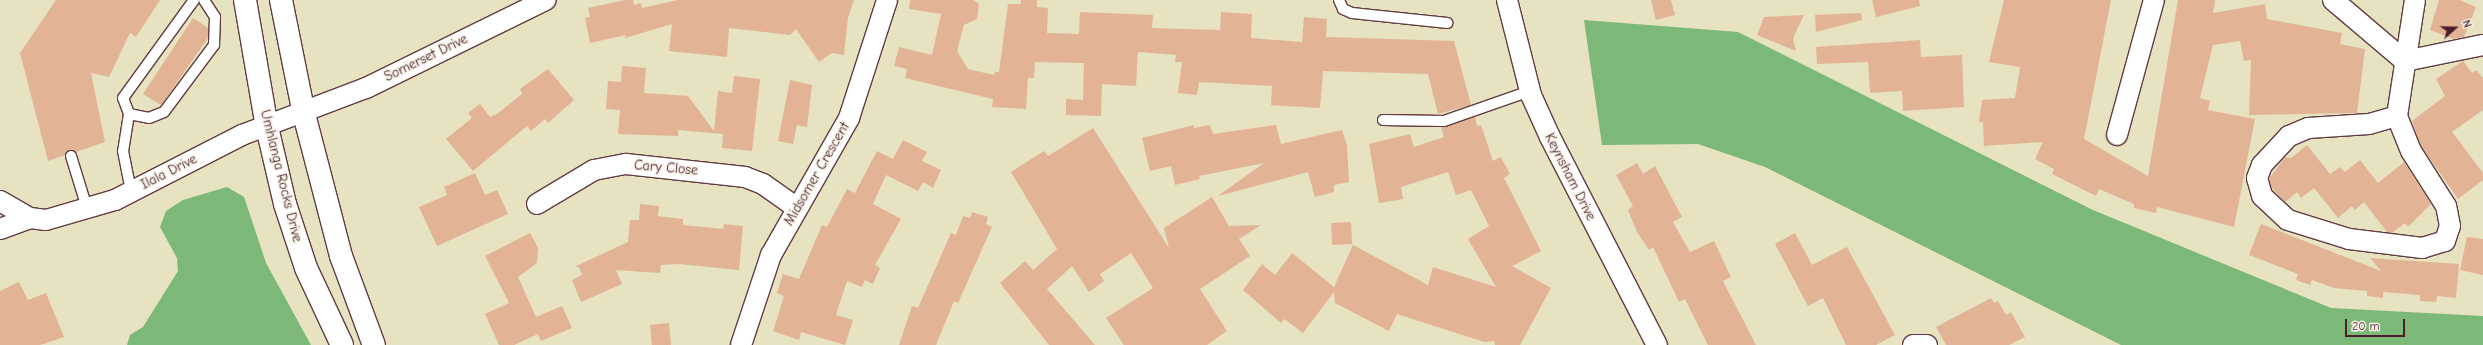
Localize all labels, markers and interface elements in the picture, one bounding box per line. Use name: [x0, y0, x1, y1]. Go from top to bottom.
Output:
north arrow: [2435, 8, 2475, 48]
text: N: [2459, 18, 2474, 29]
street label: Somerset Drive: [381, 31, 471, 85]
street label: Umhlanga Rocks Drive: [256, 108, 306, 244]
street label: Midsomer Crescent: [781, 119, 853, 229]
street label: Keynsham Drive: [1541, 131, 1599, 223]
street label: Ilala Drive: [138, 151, 200, 193]
street label: Cary Close: [633, 157, 699, 179]
scale bar: [2347, 311, 2407, 337]
text: 20 m: [2352, 319, 2380, 333]

